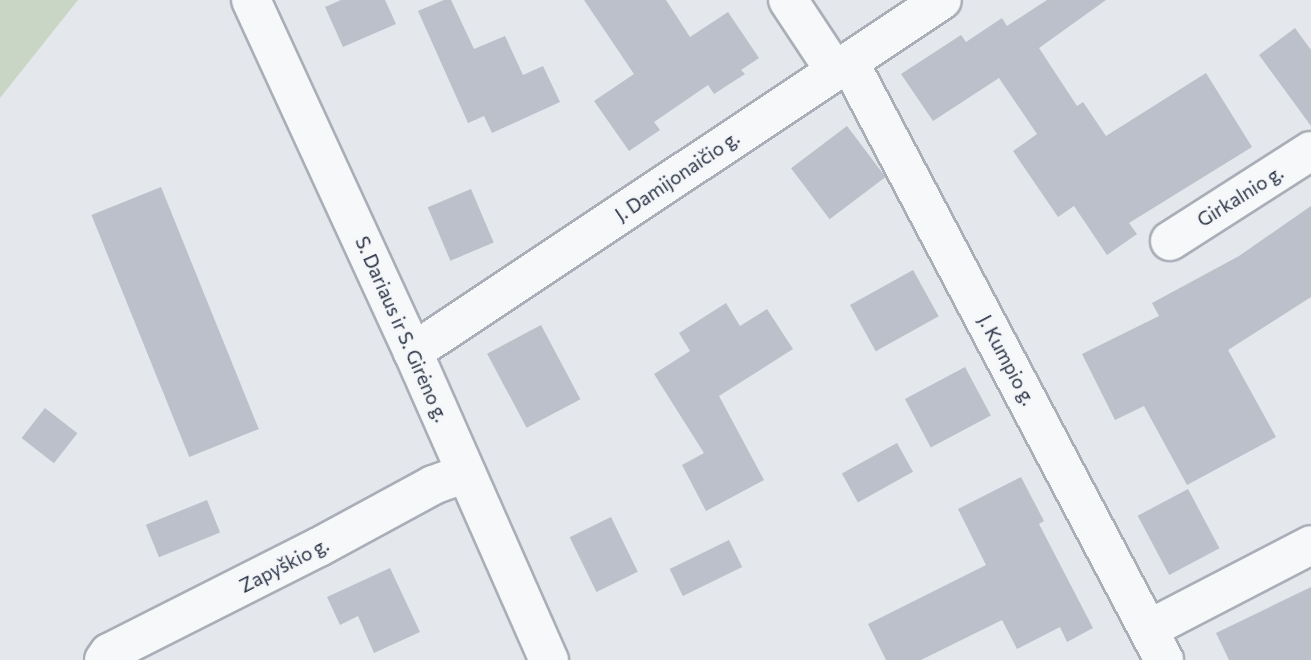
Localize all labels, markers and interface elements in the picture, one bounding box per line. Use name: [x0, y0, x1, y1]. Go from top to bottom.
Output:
street label: J. Damijonaičio g.: [611, 126, 743, 226]
street label: Girkalnio g.: [1193, 161, 1287, 231]
street label: S. Dariaus ir S. Girėno g.: [351, 233, 453, 425]
street label: J. Kumpio g.: [974, 311, 1040, 409]
street label: Zapyškio g.: [236, 533, 332, 597]

